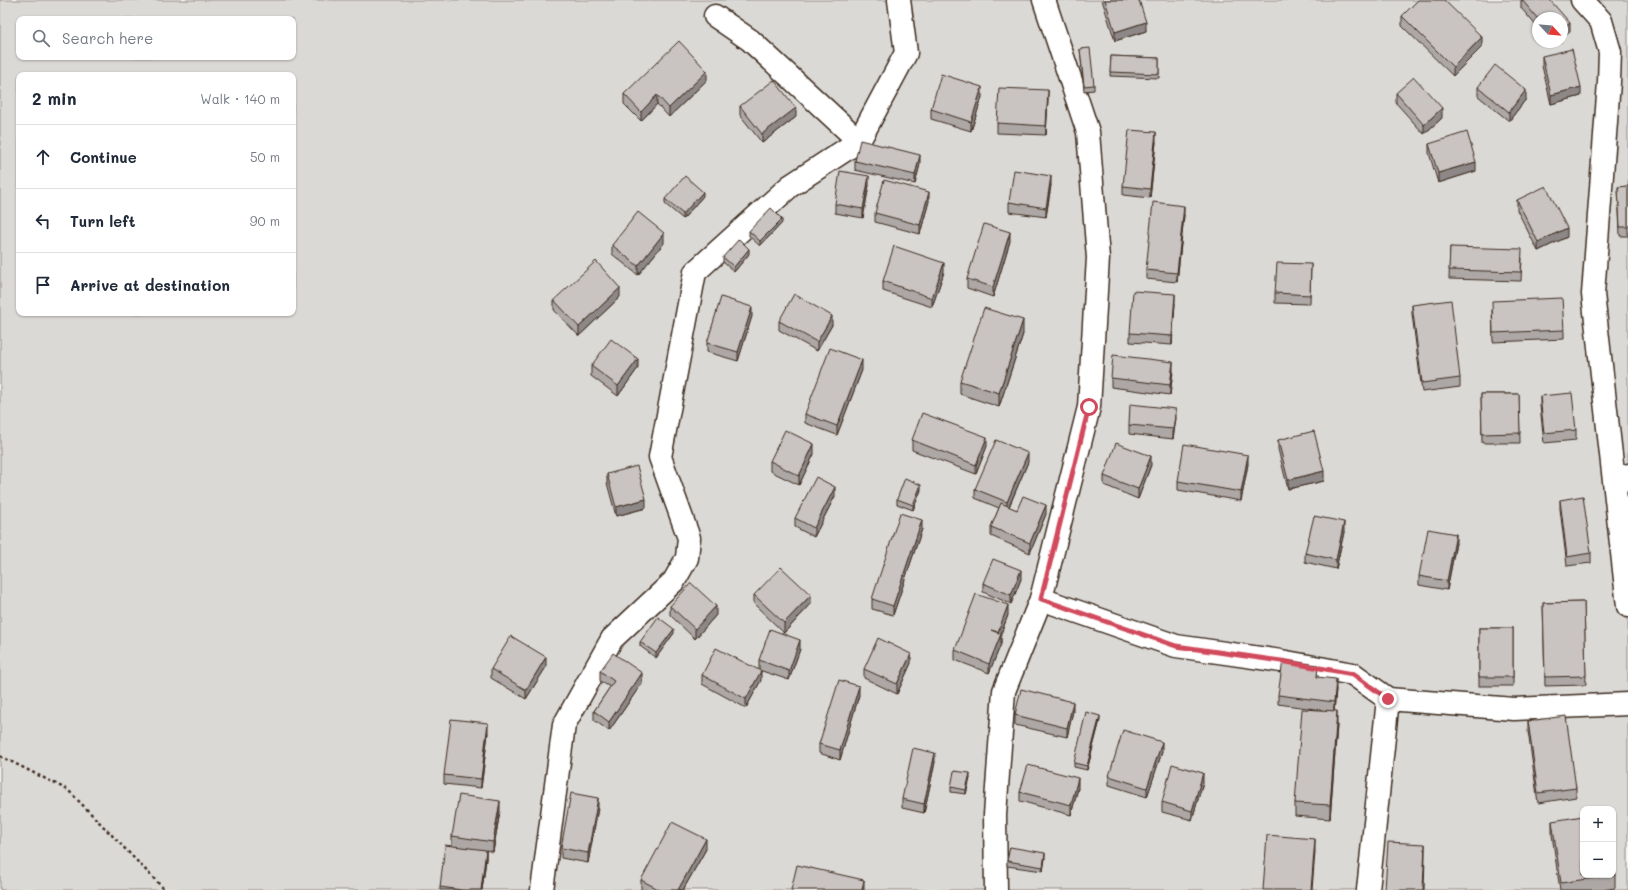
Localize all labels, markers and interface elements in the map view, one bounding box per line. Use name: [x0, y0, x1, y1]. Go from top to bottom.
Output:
north arrow: [1532, 12, 1568, 48]
search box: [16, 16, 296, 60]
icon: search: [30, 27, 52, 49]
text: Search here: [62, 28, 153, 48]
text: 2 min: [32, 87, 77, 109]
text: Walk · 140 m: [200, 90, 280, 107]
icon: ahead: [32, 146, 54, 168]
text: Continue: [70, 147, 137, 167]
text: 50 m: [250, 148, 280, 165]
icon: left: [32, 210, 54, 232]
text: Turn left: [70, 211, 135, 231]
text: 90 m: [250, 212, 280, 229]
icon: arrive: [32, 274, 54, 296]
text: Arrive at destination: [70, 275, 230, 295]
route start: [1080, 398, 1098, 416]
route end: [1379, 690, 1397, 708]
map controls: [1580, 806, 1616, 878]
button: +: [1580, 806, 1616, 842]
button: −: [1580, 842, 1616, 878]

